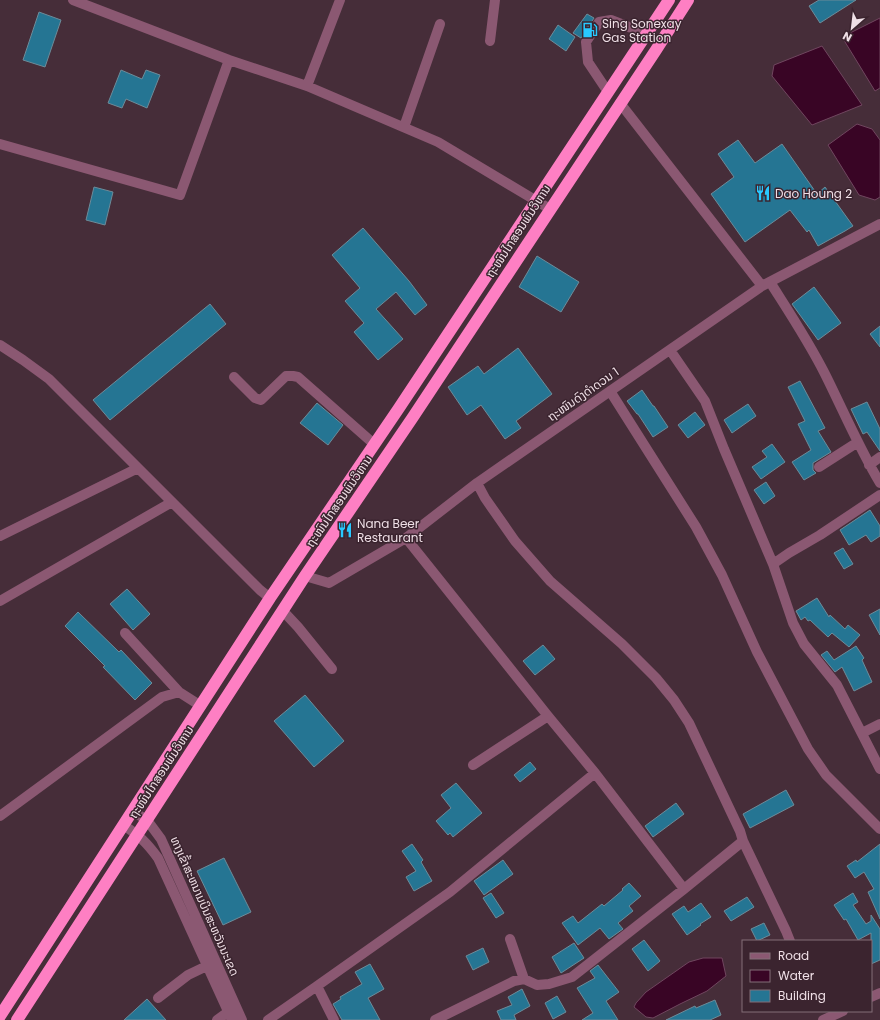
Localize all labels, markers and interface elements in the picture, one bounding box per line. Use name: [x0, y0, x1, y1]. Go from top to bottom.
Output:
north arrow: [832, 8, 872, 48]
place label: Sing Sonexay Gas Station: [602, 15, 682, 46]
fuel station icon: Sing Sonexay Gas Station: [581, 21, 599, 39]
text: N: [840, 28, 855, 46]
street label: ຖະໜົນໄກສອນພົມວິຫານ: [482, 181, 554, 281]
restaurant icon: Dao Houng 2: [754, 184, 772, 202]
place label: Dao Houng 2: [775, 185, 852, 202]
street label: ຖະໜົນດົງດຳດວນ 1: [544, 363, 622, 425]
street label: ຖະໜົນໄກສອນພົມວິຫານ: [302, 452, 376, 550]
place label: Nana Beer Restaurant: [357, 515, 423, 546]
restaurant icon: Nana Beer Restaurant: [336, 521, 354, 539]
street label: ຖະໜົນໄກສອນພົມວິຫານ: [125, 722, 197, 822]
street label: ທາງເຂົ້າສະຫນາມບິນສະຫວັນນະເຂດ: [166, 833, 244, 979]
legend: [742, 940, 872, 1012]
text: Road: [778, 947, 809, 964]
text: Water: [778, 967, 815, 984]
text: Building: [778, 987, 826, 1004]

